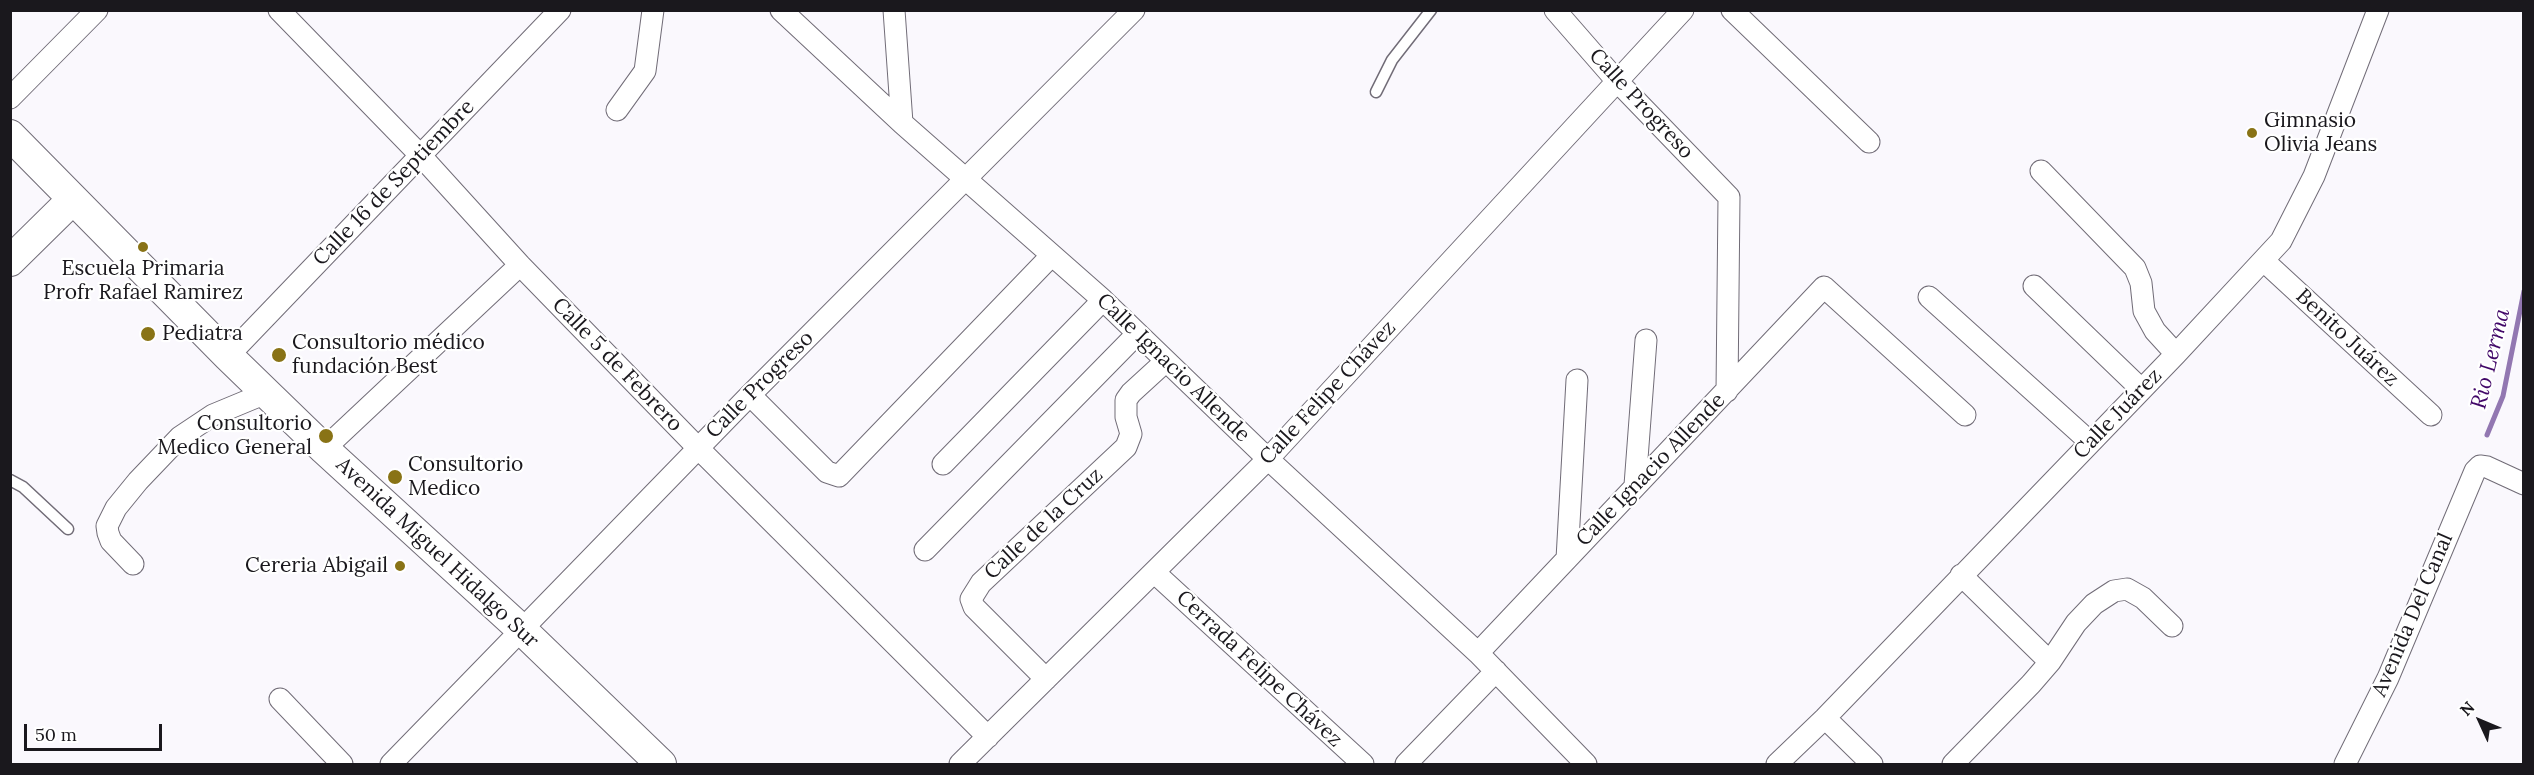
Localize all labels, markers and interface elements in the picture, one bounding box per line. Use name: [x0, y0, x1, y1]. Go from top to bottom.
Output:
street label: Calle Progreso: [1583, 44, 1699, 164]
street label: Calle 16 de Septiembre: [308, 95, 480, 271]
place label: Gimnasio Olivia Jeans: [2264, 108, 2377, 158]
marker: Gimnasio Olivia Jeans: [2245, 126, 2259, 140]
marker: Escuela Primaria Profr Rafael Ramirez: [136, 240, 150, 254]
place label: Escuela Primaria Profr Rafael Ramirez: [43, 256, 243, 306]
street label: Benito Juárez: [2290, 284, 2404, 392]
street label: Calle Ignacio Allende: [1091, 288, 1255, 448]
street label: Calle 5 de Febrero: [547, 293, 687, 437]
water label: Rio Lerma: [2466, 306, 2516, 412]
street label: Calle Felipe Chávez: [1255, 316, 1401, 470]
place label: Pediatra: [162, 321, 243, 347]
marker: Pediatra: [139, 325, 157, 343]
street label: Calle Progreso: [701, 326, 819, 444]
place label: Consultorio médico fundación Best: [292, 330, 485, 380]
marker: Consultorio médico fundación Best: [270, 346, 288, 364]
street label: Calle Juárez: [2069, 363, 2167, 465]
street label: Calle Ignacio Allende: [1571, 388, 1731, 552]
place label: Consultorio Medico General: [157, 411, 312, 461]
marker: Consultorio Medico General: [317, 427, 335, 445]
street label: Avenida Miguel Hidalgo Sur: [330, 452, 544, 654]
place label: Consultorio Medico: [408, 452, 523, 502]
street label: Calle de la Cruz: [980, 463, 1108, 585]
marker: Consultorio Medico: [386, 468, 404, 486]
street label: Avenida Del Canal: [2367, 529, 2459, 701]
place label: Cereria Abigail: [245, 553, 388, 579]
marker: Cereria Abigail: [393, 559, 407, 573]
street label: Cerrada Felipe Chávez: [1171, 585, 1347, 753]
north arrow: [2450, 691, 2510, 751]
text: N: [2456, 697, 2479, 720]
scale bar: [27, 712, 165, 750]
text: 50 m: [35, 723, 77, 746]

